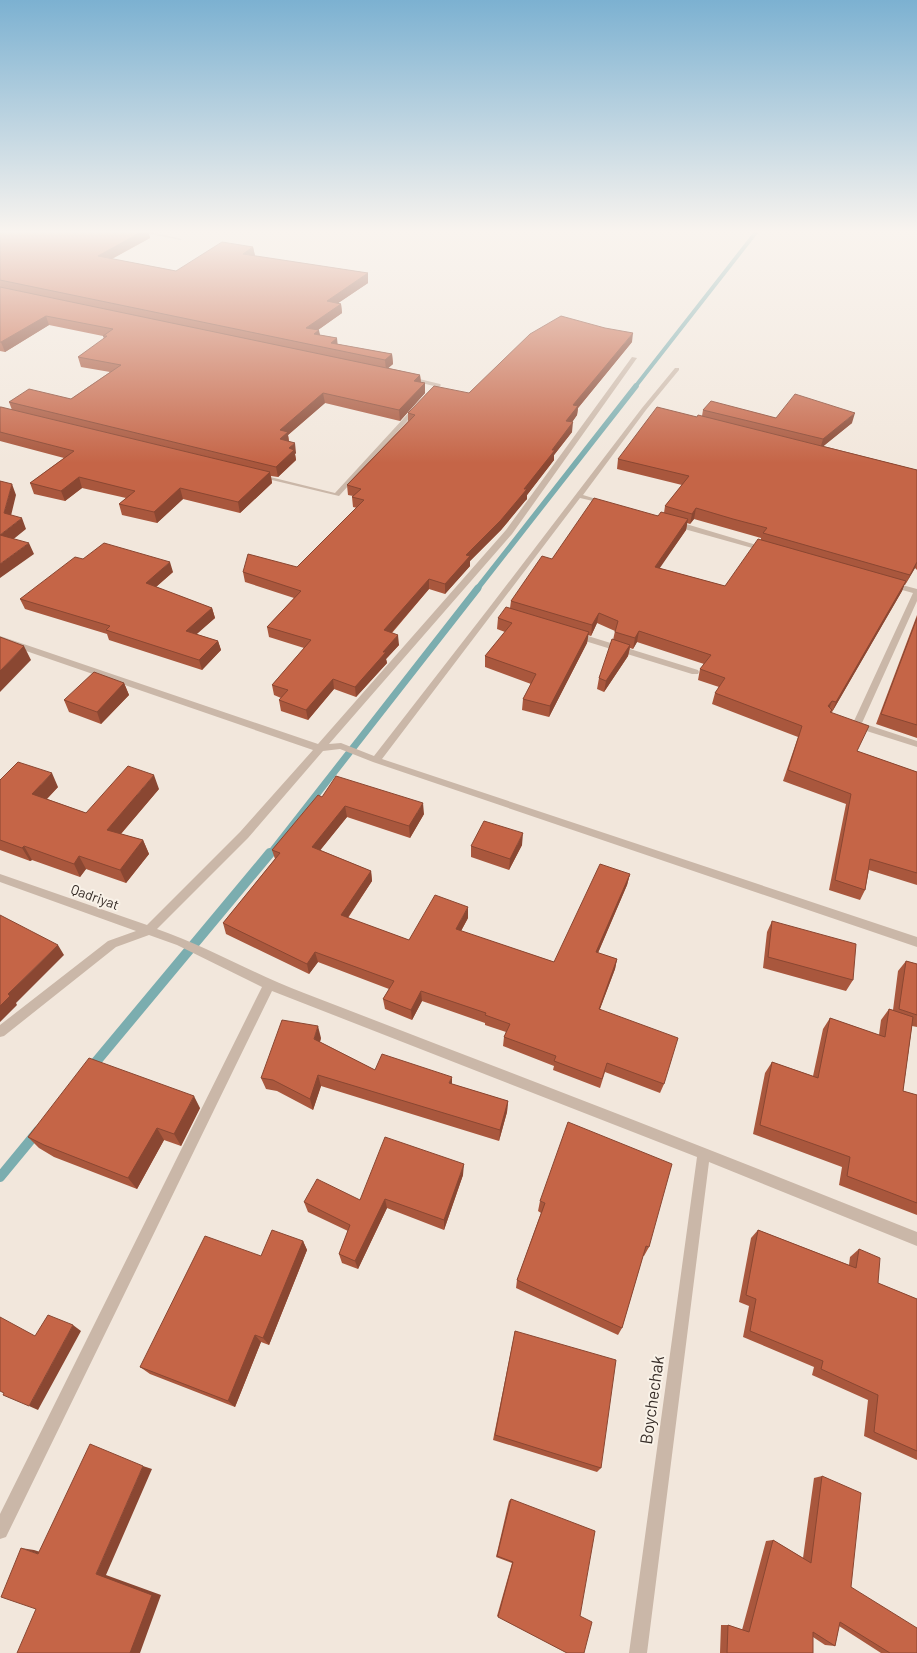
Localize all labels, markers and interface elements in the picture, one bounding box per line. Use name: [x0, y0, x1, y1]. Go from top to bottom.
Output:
street label: Qadriyat: [69, 880, 122, 913]
street label: Boychechak: [635, 1354, 667, 1445]

